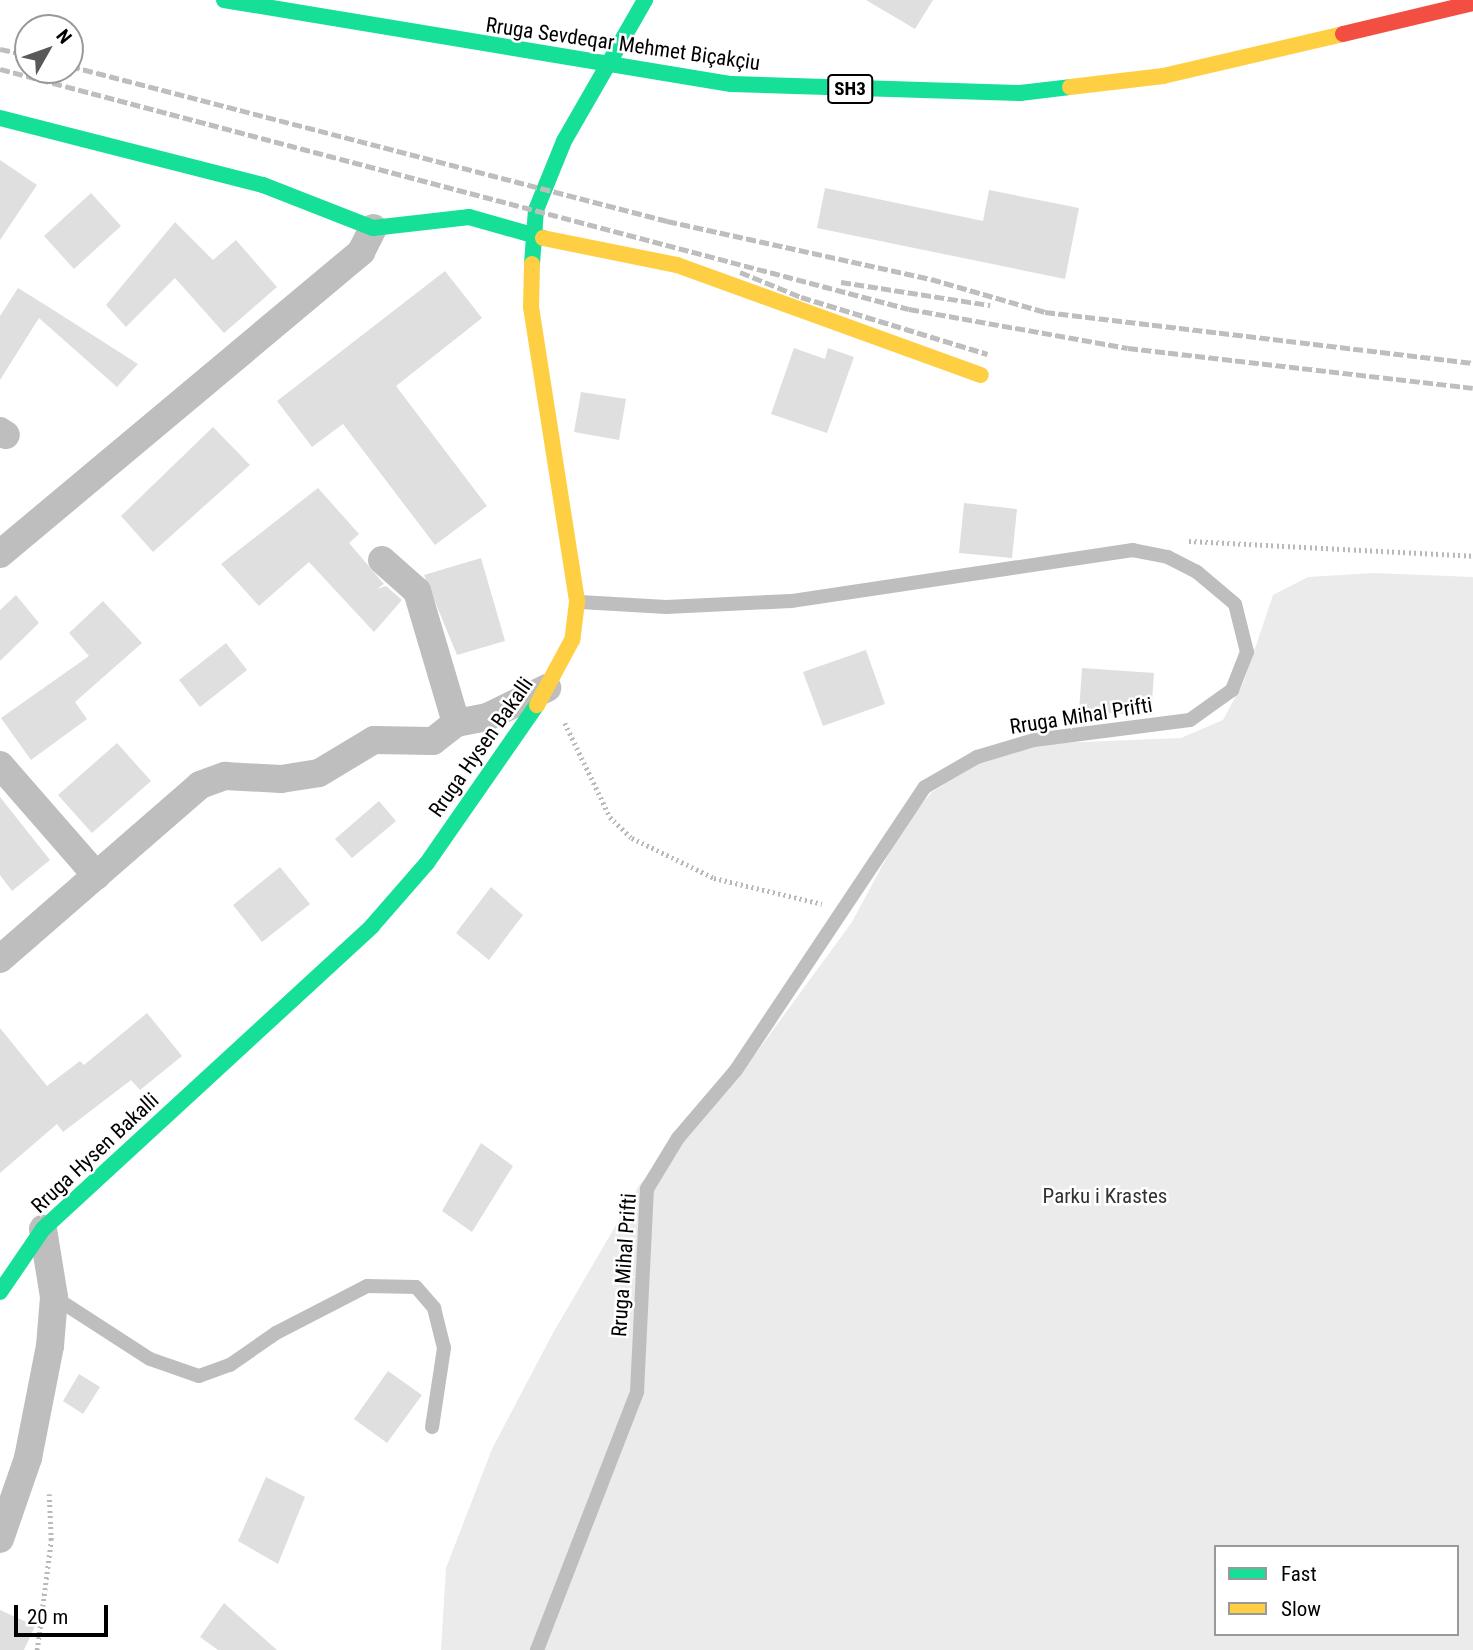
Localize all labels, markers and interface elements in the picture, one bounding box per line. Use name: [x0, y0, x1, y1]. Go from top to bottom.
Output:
street label: Rruga Sevdeqar Mehmet Biçakçiu: [484, 12, 762, 76]
north arrow: [14, 14, 84, 84]
text: N: [51, 25, 76, 48]
road number: SH3: [826, 74, 874, 104]
street label: Rruga Hysen Bakalli: [423, 672, 539, 822]
street label: Rruga Mihal Prifti: [1008, 692, 1154, 740]
street label: Rruga Hysen Bakalli: [26, 1088, 164, 1218]
park label: Parku i Krastes: [1043, 1183, 1167, 1209]
street label: Rruga Mihal Prifti: [606, 1192, 642, 1338]
legend: [1214, 1545, 1459, 1636]
text: Fast: [1281, 1562, 1317, 1586]
scale bar: [18, 1590, 112, 1634]
text: Slow: [1281, 1597, 1321, 1621]
text: 20 m: [27, 1605, 68, 1629]

